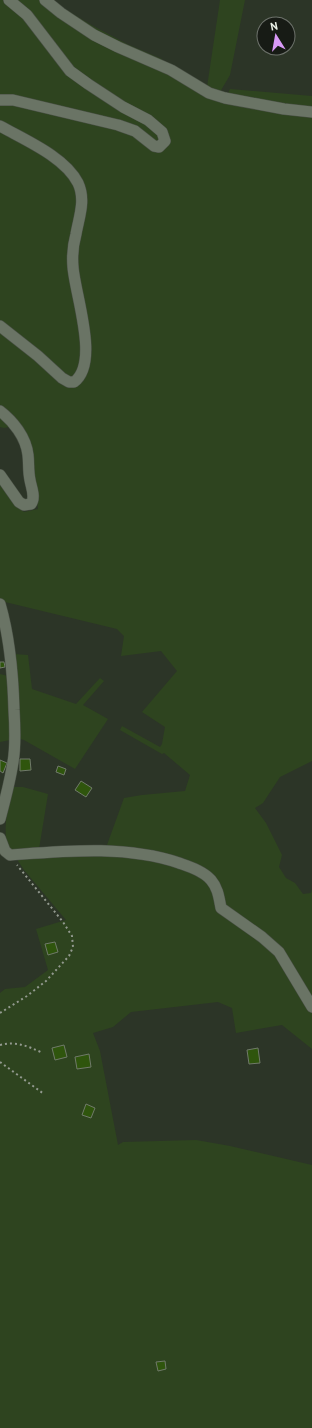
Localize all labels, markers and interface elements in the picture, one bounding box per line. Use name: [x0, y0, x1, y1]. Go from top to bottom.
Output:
north arrow: [256, 16, 296, 56]
text: N: [269, 19, 279, 34]

